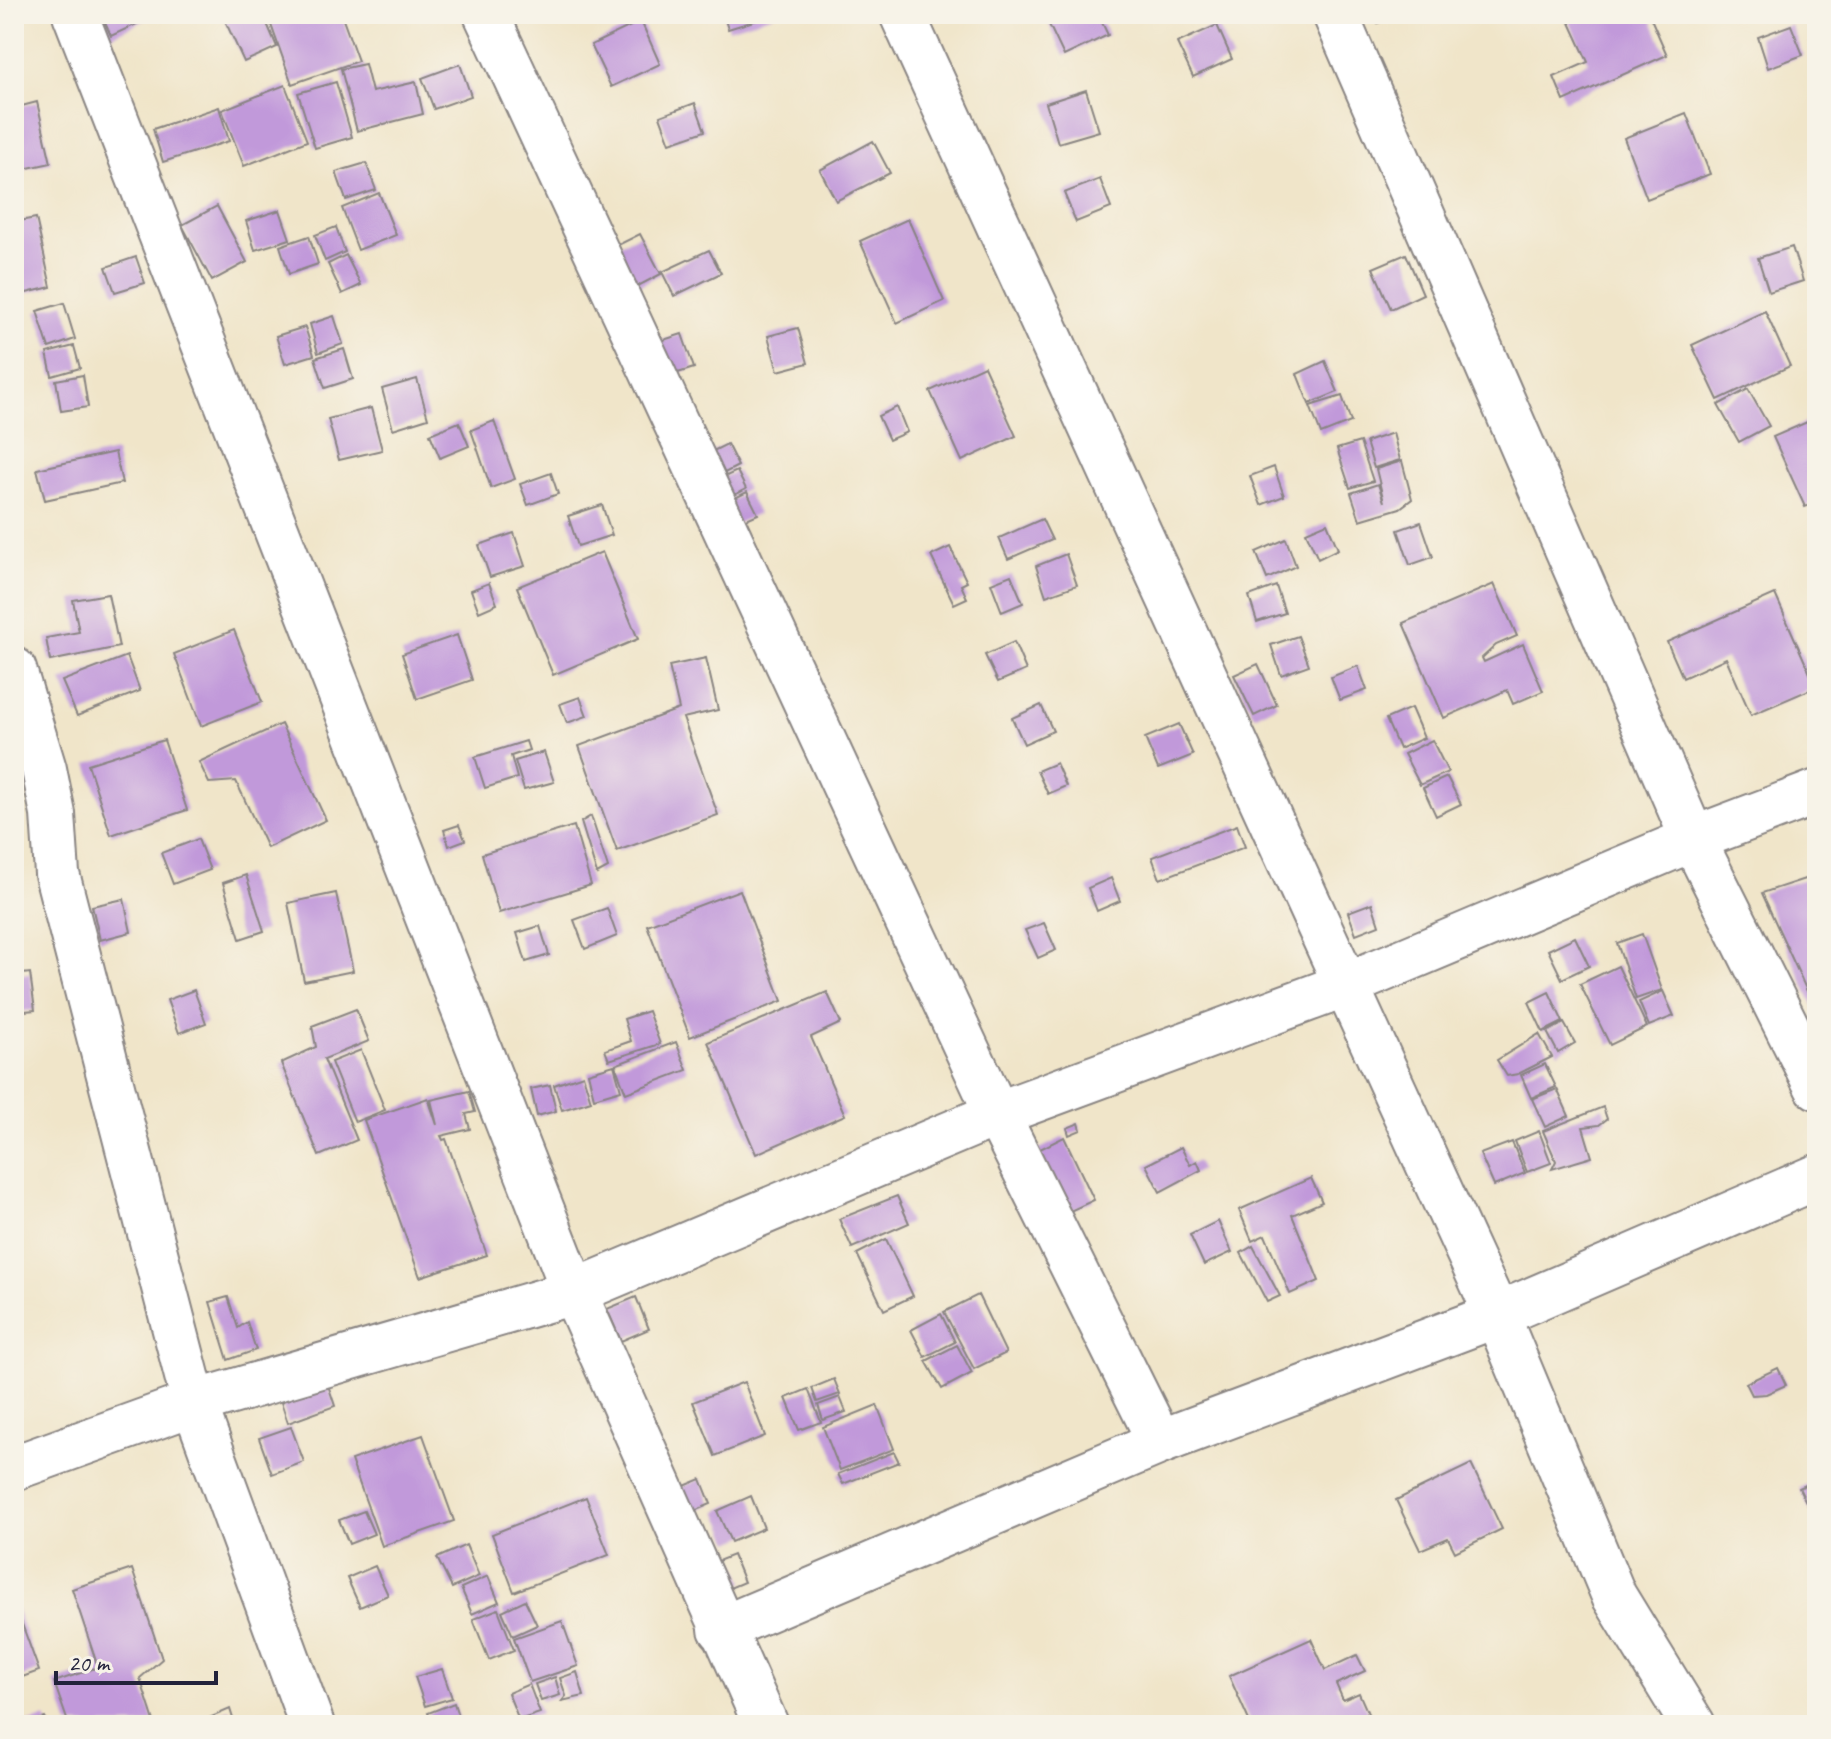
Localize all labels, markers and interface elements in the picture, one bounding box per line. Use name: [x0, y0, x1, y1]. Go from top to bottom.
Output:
scale bar: [56, 1635, 216, 1685]
text: 20 m: [68, 1648, 111, 1678]

